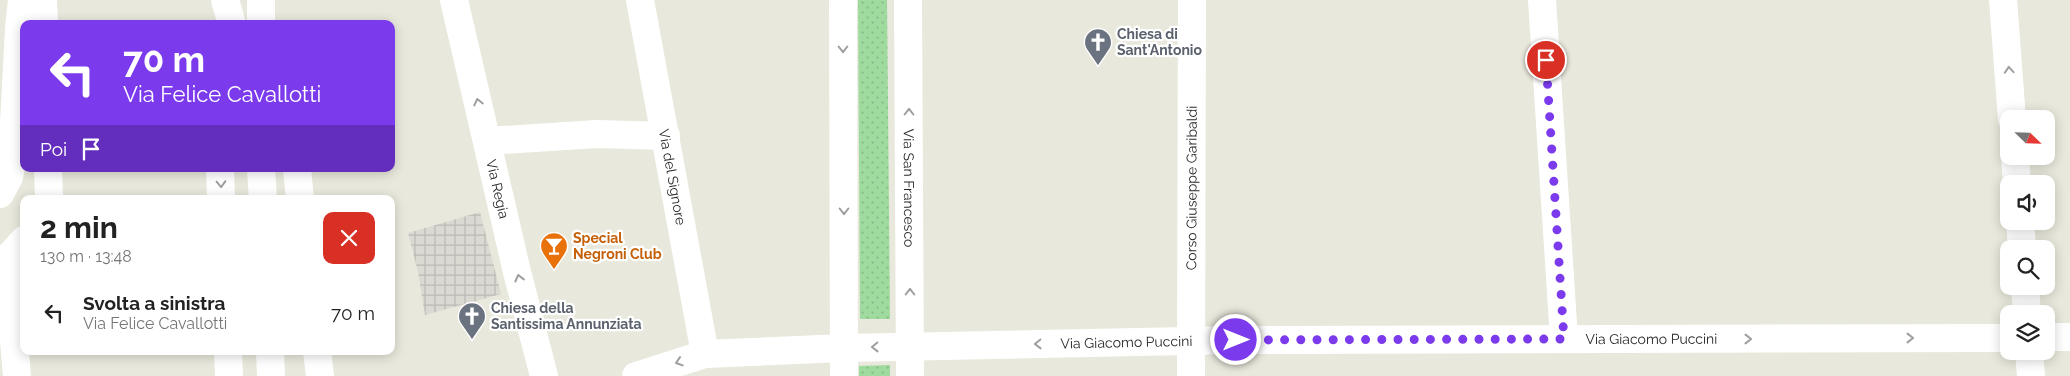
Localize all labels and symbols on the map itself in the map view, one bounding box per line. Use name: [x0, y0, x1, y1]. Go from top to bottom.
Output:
place label: Chiesa di Sant'Antonio: [1117, 26, 1202, 58]
church icon: Chiesa di Sant'Antonio: [1083, 27, 1113, 66]
pin: [1525, 39, 1567, 81]
one-way arrow: [838, 45, 848, 53]
one-way arrow: [2003, 66, 2014, 74]
one-way arrow: [473, 98, 484, 107]
street label: Corso Giuseppe Garibaldi: [1183, 106, 1200, 270]
one-way arrow: [904, 108, 914, 116]
north arrow: [2000, 110, 2055, 165]
street label: Via del Signore: [656, 128, 689, 226]
street label: Via San Francesco: [901, 129, 917, 247]
street label: Via Regia: [483, 158, 512, 220]
one-way arrow: [215, 180, 226, 188]
one-way arrow: [839, 208, 849, 215]
place label: Special Negroni Club: [573, 230, 662, 262]
bar icon: Special Negroni Club: [539, 231, 569, 270]
one-way arrow: [514, 273, 525, 282]
one-way arrow: [905, 288, 915, 296]
place label: Chiesa della Santissima Annunziata: [491, 300, 642, 332]
church icon: Chiesa della Santissima Annunziata: [457, 301, 487, 340]
position arrow: [1209, 313, 1261, 365]
street label: Via Giacomo Puccini: [1585, 331, 1717, 347]
street label: Via Giacomo Puccini: [1060, 333, 1193, 352]
one-way arrow: [1906, 333, 1914, 343]
one-way arrow: [1744, 334, 1752, 344]
one-way arrow: [1033, 338, 1041, 349]
one-way arrow: [871, 342, 879, 353]
one-way arrow: [675, 357, 684, 367]

